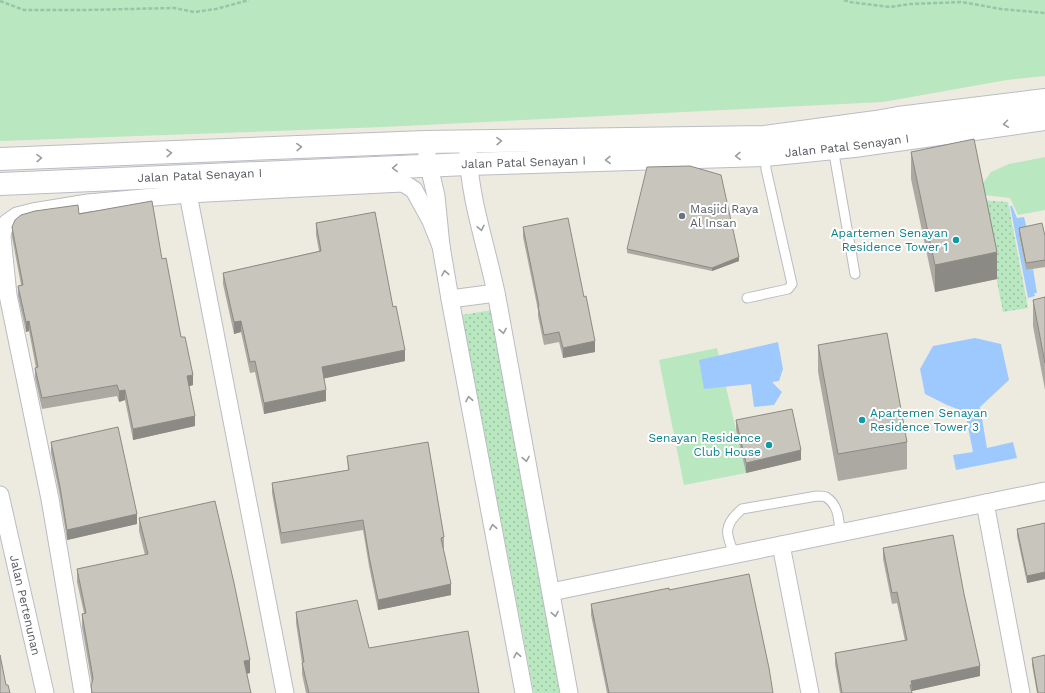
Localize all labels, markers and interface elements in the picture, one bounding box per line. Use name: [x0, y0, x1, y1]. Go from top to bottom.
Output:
one-way arrow: [1003, 119, 1009, 128]
street label: Jalan Patal Senayan I: [784, 131, 910, 160]
one-way arrow: [496, 137, 502, 146]
one-way arrow: [296, 143, 302, 152]
one-way arrow: [166, 148, 172, 157]
one-way arrow: [735, 152, 741, 160]
one-way arrow: [36, 153, 42, 162]
street label: Jalan Patal Senayan I: [461, 153, 586, 171]
one-way arrow: [605, 156, 611, 164]
one-way arrow: [392, 163, 398, 172]
street label: Jalan Patal Senayan I: [137, 166, 263, 185]
place label: Masjid Raya Al Insan: [690, 202, 759, 230]
marker: Masjid Raya Al Insan: [677, 211, 687, 221]
one-way arrow: [476, 224, 485, 231]
place label: Apartemen Senayan Residence Tower 1: [831, 226, 948, 254]
marker: Apartemen Senayan Residence Tower 1: [951, 235, 961, 245]
one-way arrow: [441, 270, 450, 276]
one-way arrow: [498, 328, 507, 334]
one-way arrow: [465, 396, 473, 402]
place label: Apartemen Senayan Residence Tower 3: [870, 406, 987, 434]
marker: Apartemen Senayan Residence Tower 3: [857, 415, 867, 425]
place label: Senayan Residence Club House: [648, 431, 761, 459]
marker: Senayan Residence Club House: [764, 440, 774, 450]
one-way arrow: [522, 456, 530, 462]
one-way arrow: [489, 524, 497, 530]
street label: Jalan Pertenunan: [7, 554, 43, 657]
one-way arrow: [550, 611, 559, 617]
one-way arrow: [513, 652, 521, 658]

